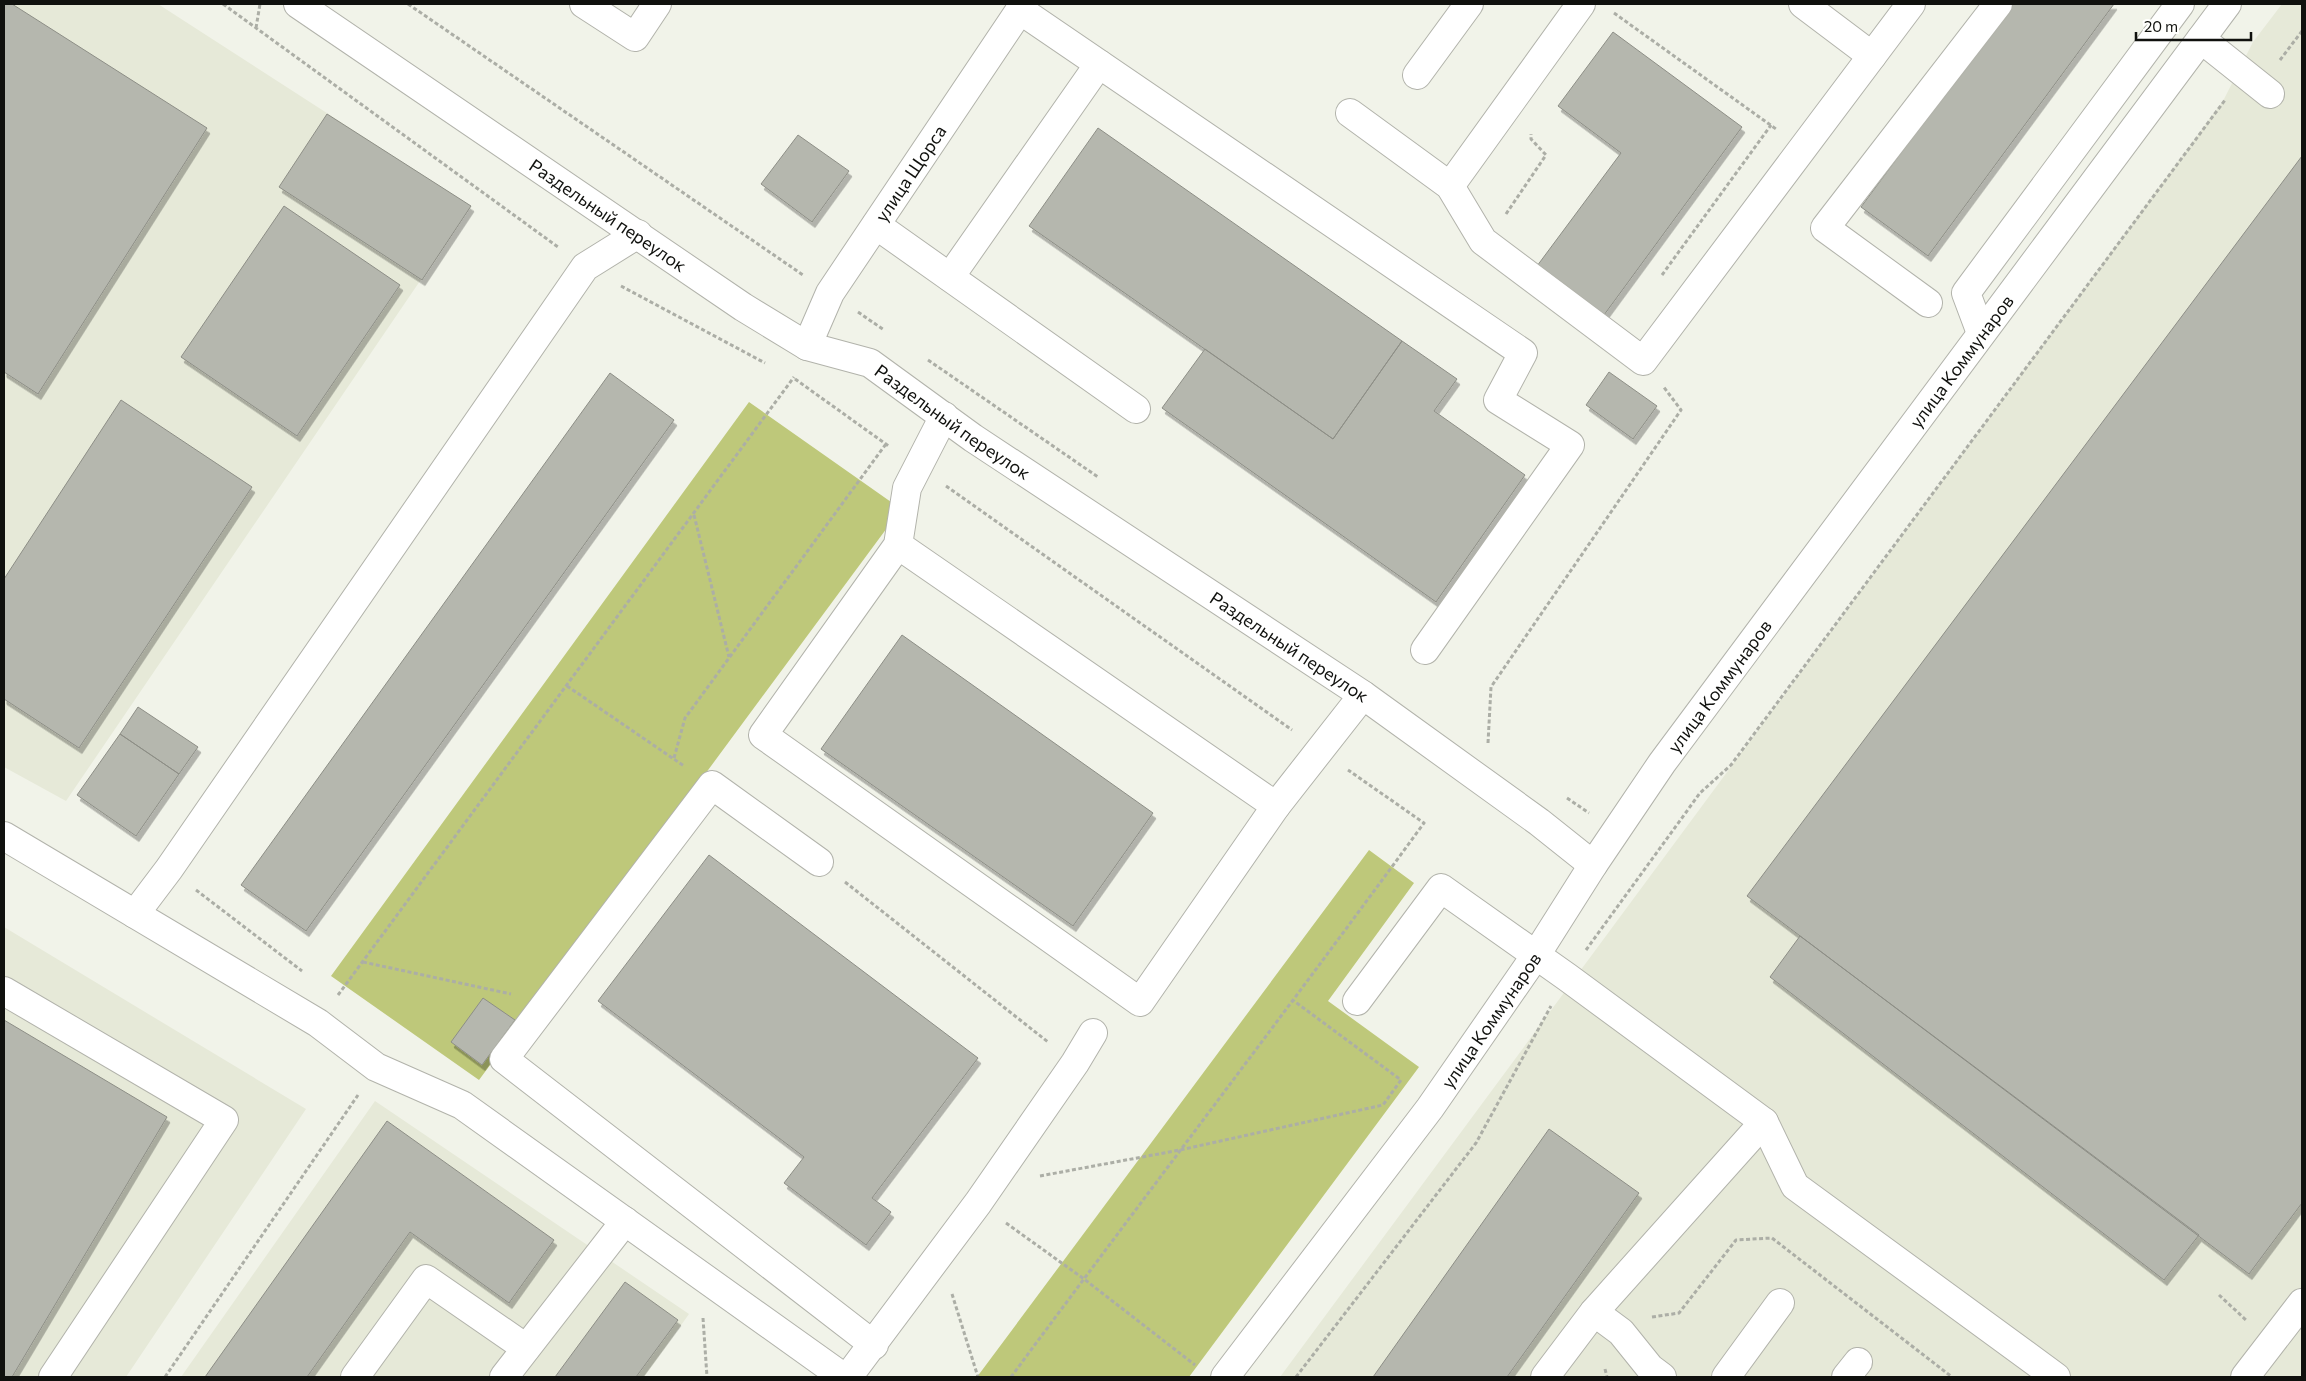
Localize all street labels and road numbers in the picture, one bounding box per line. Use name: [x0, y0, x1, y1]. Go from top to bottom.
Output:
street label: улица Щорса: [870, 121, 951, 226]
street label: Раздельный переулок: [525, 154, 691, 276]
street label: улица Коммунаров: [1904, 290, 2018, 432]
street label: Раздельный переулок: [871, 359, 1035, 484]
street label: Раздельный переулок: [1206, 586, 1373, 707]
street label: улица Коммунаров: [1663, 615, 1776, 757]
street label: улица Коммунаров: [1436, 948, 1545, 1092]

